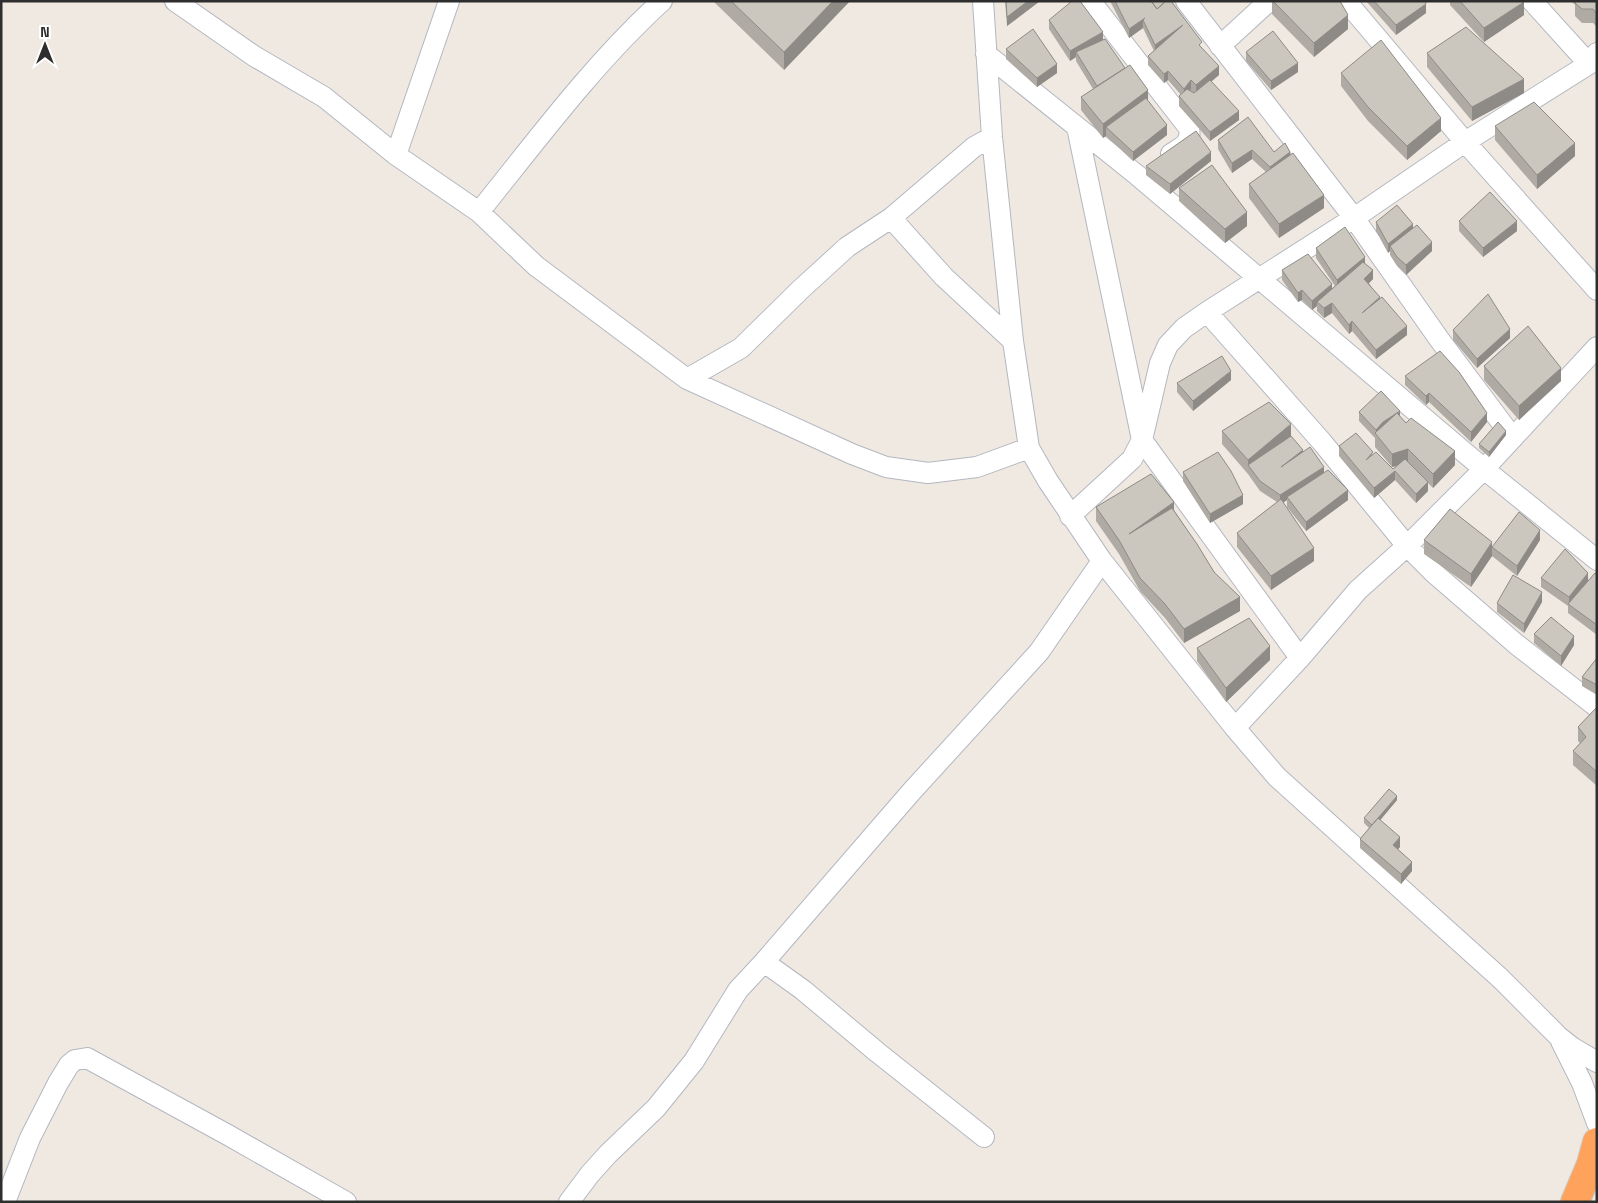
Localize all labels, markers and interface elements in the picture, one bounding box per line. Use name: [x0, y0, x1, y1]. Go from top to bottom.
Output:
north arrow: [20, 20, 70, 70]
text: N: [40, 23, 50, 41]

